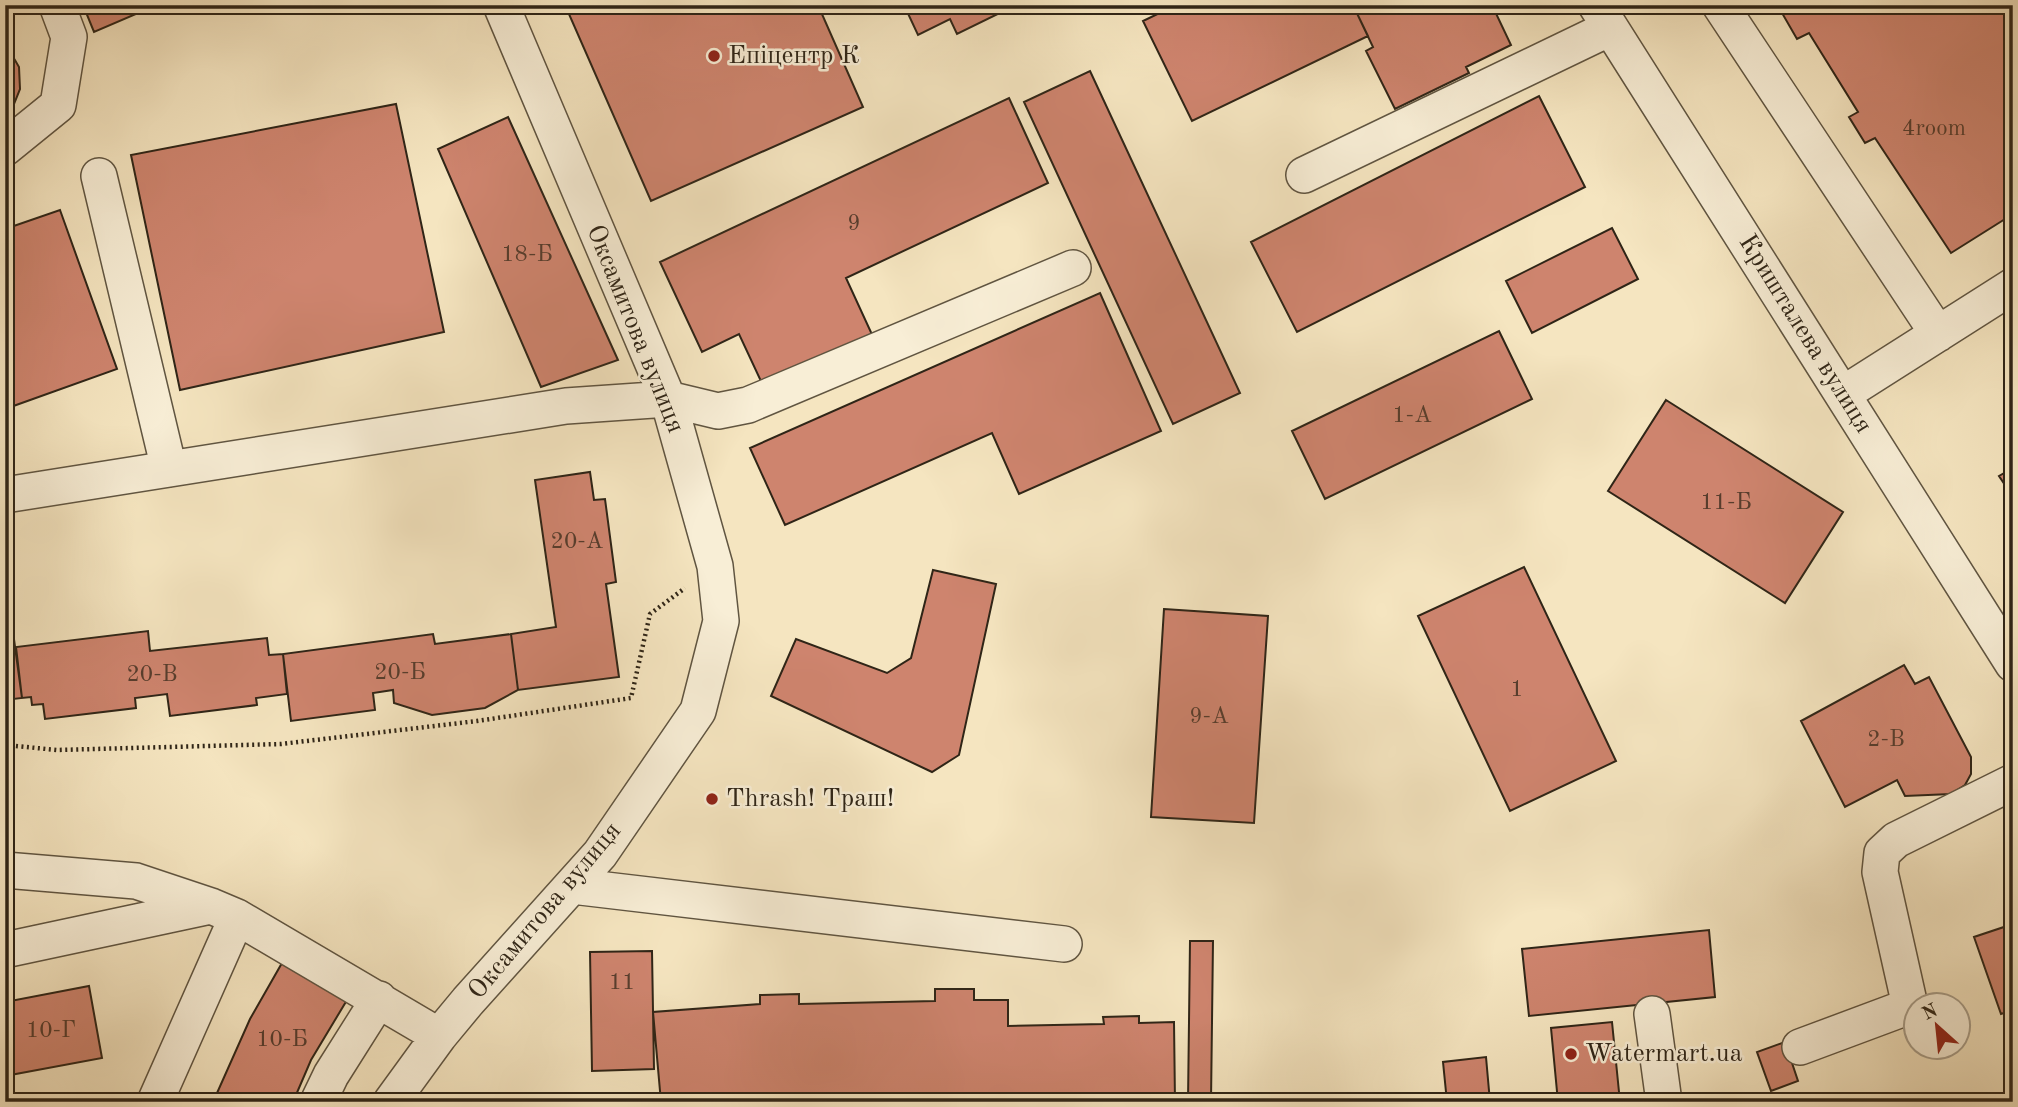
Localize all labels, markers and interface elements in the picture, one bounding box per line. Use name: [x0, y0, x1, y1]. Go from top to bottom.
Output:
place label: Епіцентр К: [728, 43, 860, 69]
marker: Епіцентр К: [706, 48, 722, 64]
house number: 4room: [1902, 117, 1966, 140]
house number: 9: [847, 212, 861, 235]
street label: Оксамитова вулиця: [581, 221, 689, 437]
street label: Кришталева вулиця: [1733, 230, 1877, 438]
house number: 18-Б: [501, 243, 553, 266]
house number: 1-А: [1392, 404, 1432, 427]
house number: 11-Б: [1700, 491, 1752, 514]
house number: 20-А: [551, 530, 604, 553]
house number: 20-Б: [374, 661, 426, 684]
house number: 20-В: [126, 663, 178, 686]
house number: 1: [1510, 678, 1524, 701]
house number: 9-А: [1189, 705, 1229, 728]
house number: 2-В: [1867, 728, 1905, 751]
place label: Thrash! Траш!: [726, 786, 894, 812]
marker: Thrash! Траш!: [704, 791, 720, 807]
street label: Оксамитова вулиця: [464, 818, 626, 1004]
house number: 11: [609, 971, 635, 994]
north arrow: [1902, 992, 1972, 1062]
text: N: [1920, 1001, 1942, 1025]
house number: 10-Г: [26, 1019, 76, 1042]
house number: 10-Б: [256, 1028, 308, 1051]
place label: Watermart.ua: [1585, 1041, 1743, 1067]
marker: Watermart.ua: [1563, 1046, 1579, 1062]

